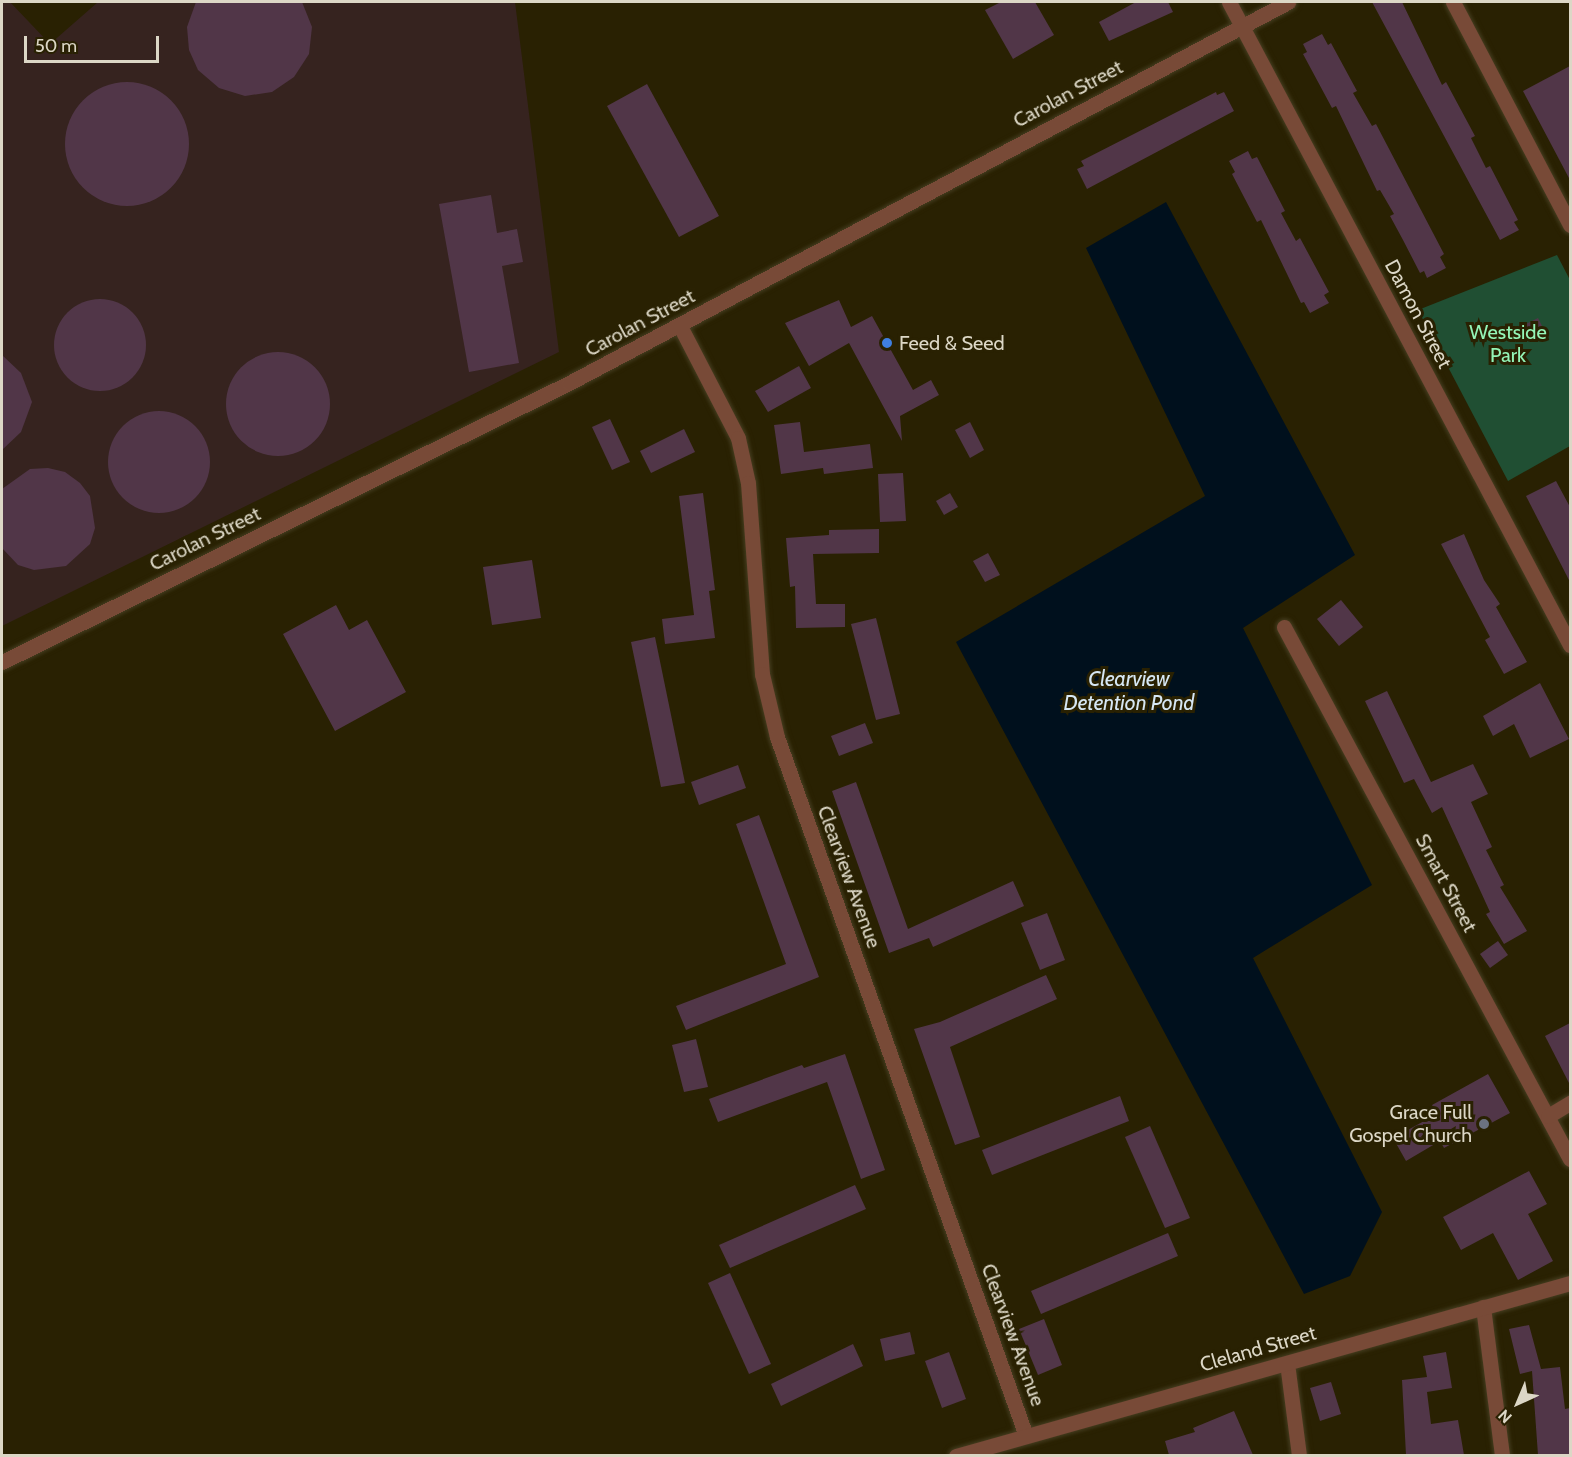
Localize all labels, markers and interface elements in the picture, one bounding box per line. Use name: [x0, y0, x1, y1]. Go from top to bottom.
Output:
scale bar: [27, 24, 162, 62]
text: 50 m: [35, 35, 77, 57]
street label: Carolan Street: [1009, 55, 1127, 133]
street label: Damon Street: [1379, 256, 1457, 372]
street label: Carolan Street: [581, 284, 699, 362]
park label: Westside Park: [1469, 321, 1547, 368]
place label: Feed & Seed: [899, 331, 1005, 355]
marker: Feed & Seed: [880, 336, 894, 350]
street label: Carolan Street: [146, 502, 264, 576]
water label: Clearview Detention Pond: [1064, 666, 1194, 716]
street label: Clearview Avenue: [812, 802, 886, 952]
street label: Smart Street: [1410, 830, 1482, 936]
place label: Grace Full Gospel Church: [1349, 1100, 1472, 1147]
marker: Grace Full Gospel Church: [1477, 1117, 1491, 1131]
street label: Clearview Avenue: [976, 1260, 1050, 1410]
street label: Cleland Street: [1197, 1321, 1319, 1377]
north arrow: [1488, 1373, 1548, 1433]
text: N: [1494, 1406, 1516, 1427]

